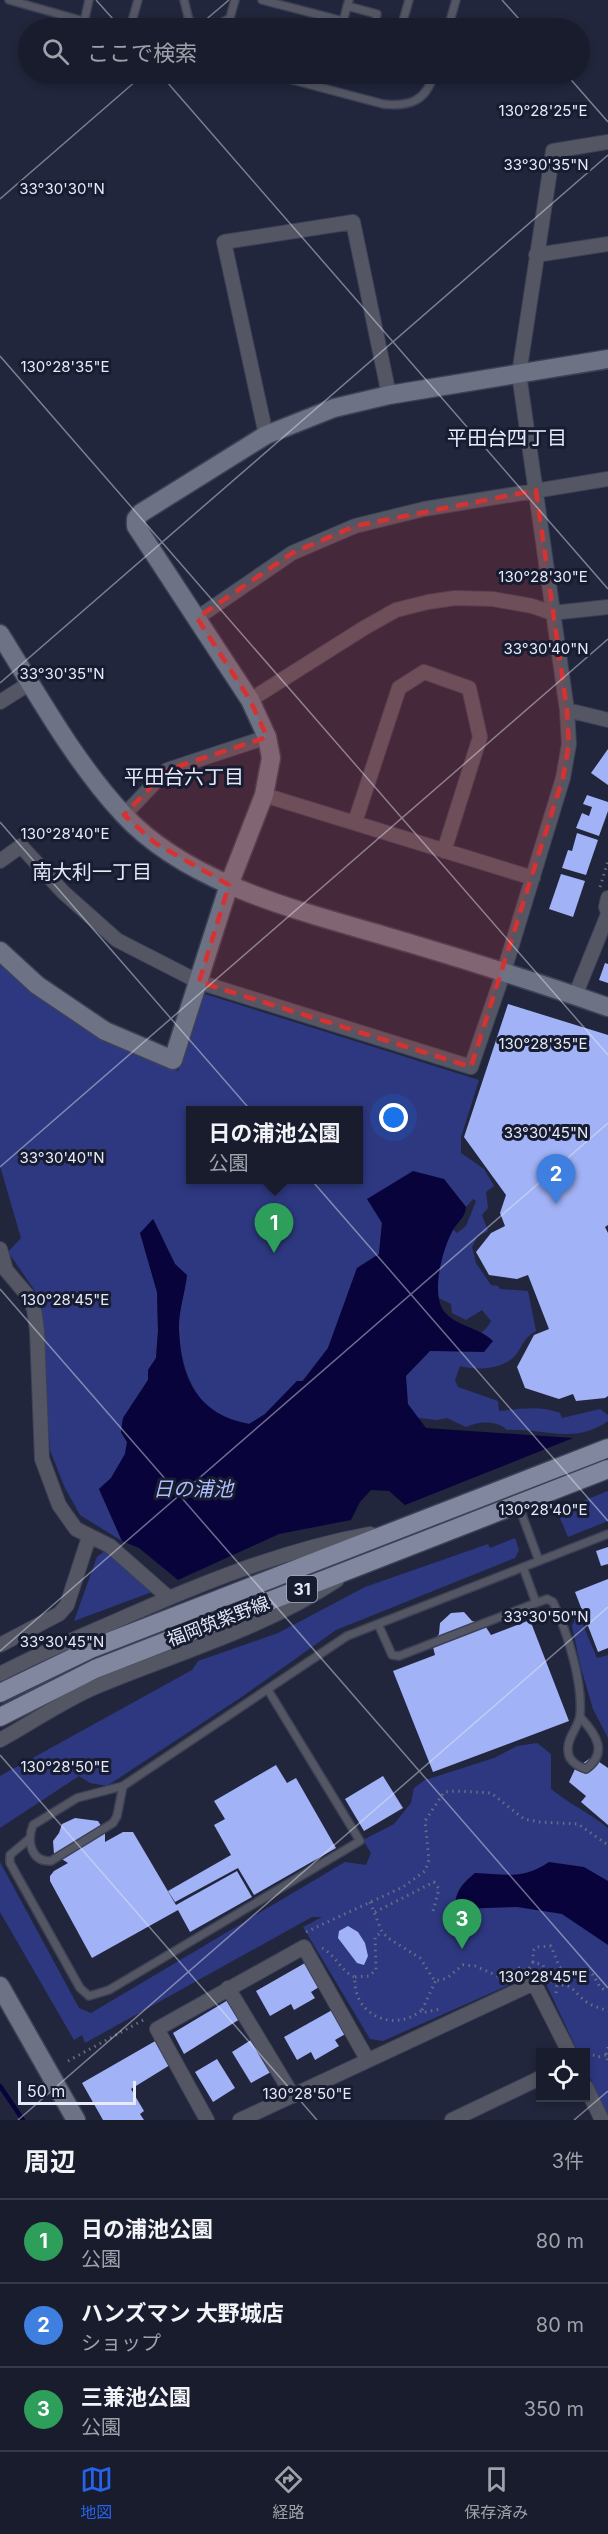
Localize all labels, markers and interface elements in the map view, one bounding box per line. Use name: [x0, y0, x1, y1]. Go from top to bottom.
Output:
search box: [18, 18, 590, 84]
icon: search: [39, 35, 72, 68]
text: ここで検索: [87, 40, 197, 66]
text: 130°28'25"E: [499, 101, 587, 120]
text: 33°30'35"N: [503, 155, 589, 174]
text: 33°30'30"N: [19, 179, 105, 198]
text: 130°28'35"E: [21, 357, 109, 376]
district label: 平田台四丁目: [447, 426, 567, 450]
text: 130°28'30"E: [498, 567, 588, 586]
text: 33°30'40"N: [504, 639, 588, 658]
text: 33°30'35"N: [19, 664, 105, 683]
district label: 平田台六丁目: [124, 765, 244, 789]
text: 130°28'40"E: [21, 824, 109, 843]
district label: 南大利一丁目: [32, 860, 152, 884]
text: 130°28'35"E: [499, 1034, 587, 1053]
your location: [379, 1103, 408, 1132]
popup: [186, 1106, 363, 1184]
text: 日の浦池公園: [208, 1120, 341, 1146]
text: 33°30'45"N: [504, 1123, 588, 1142]
text: 33°30'40"N: [20, 1148, 104, 1167]
text: 公園: [208, 1151, 248, 1175]
pin: 2: [536, 1154, 576, 1204]
pin: 1: [254, 1204, 294, 1253]
text: 130°28'45"E: [21, 1290, 109, 1309]
water label: 日の浦池: [153, 1477, 235, 1501]
text: 130°28'40"E: [499, 1500, 587, 1519]
road number: 31: [287, 1576, 317, 1602]
street label: 福岡筑紫野線: [164, 1592, 272, 1650]
text: 33°30'50"N: [503, 1607, 589, 1626]
text: 33°30'45"N: [20, 1632, 104, 1651]
text: 130°28'50"E: [20, 1757, 110, 1776]
pin: 3: [442, 1900, 482, 1949]
text: 130°28'45"E: [499, 1967, 587, 1986]
map controls: [536, 2048, 590, 2102]
button: locate: [536, 2048, 590, 2102]
scale bar: [18, 2078, 136, 2106]
text: 50 m: [27, 2081, 65, 2101]
text: 130°28'50"E: [262, 2084, 352, 2103]
text: 周辺: [24, 2146, 76, 2177]
text: 3件: [552, 2149, 584, 2173]
text: 日の浦池公園: [81, 2216, 213, 2242]
text: 1: [39, 2229, 48, 2253]
text: 80 m: [536, 2229, 584, 2253]
text: 公園: [81, 2247, 121, 2271]
text: ハンズマン 大野城店: [81, 2300, 284, 2326]
text: 2: [37, 2313, 50, 2337]
text: 80 m: [536, 2313, 584, 2337]
text: ショップ: [81, 2331, 161, 2355]
text: 三兼池公園: [81, 2384, 191, 2410]
text: 3: [37, 2397, 50, 2421]
text: 350 m: [524, 2397, 584, 2421]
text: 公園: [81, 2415, 121, 2439]
tab: 地図: [80, 2463, 113, 2523]
tab: 経路: [272, 2463, 305, 2523]
tab: 保存済み: [464, 2463, 528, 2523]

